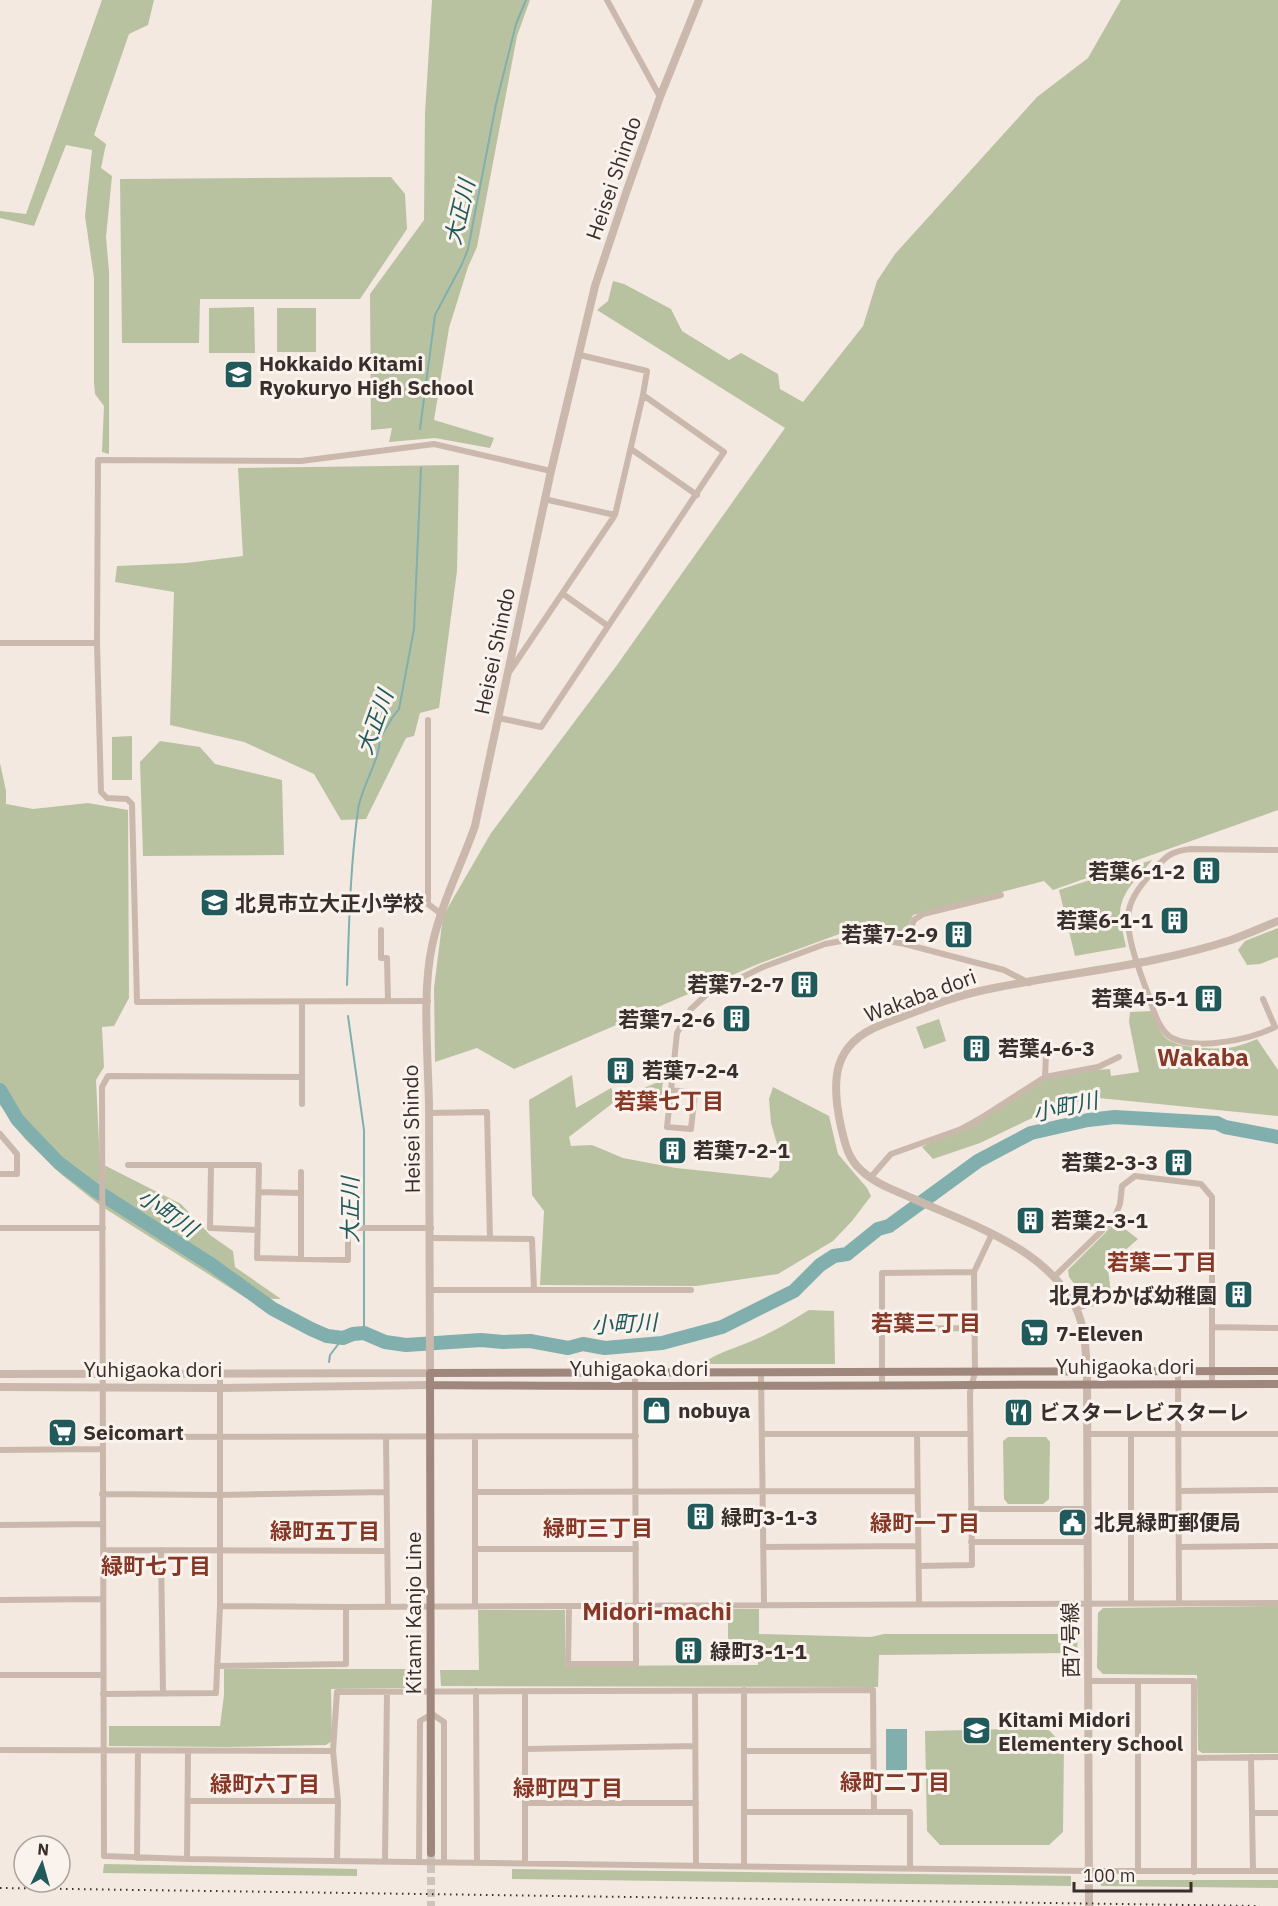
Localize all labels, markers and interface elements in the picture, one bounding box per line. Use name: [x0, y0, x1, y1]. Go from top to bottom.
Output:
street label: Heisei Shindo: [579, 113, 647, 243]
water label: 大正川: [437, 175, 481, 247]
place label: Hokkaido Kitami Ryokuryo High School: [259, 349, 474, 401]
school or university icon: Hokkaido Kitami Ryokuryo High School: [222, 359, 254, 391]
street label: Heisei Shindo: [467, 585, 521, 717]
water label: 大正川: [349, 684, 400, 758]
building icon: 若葉6-1-2: [1190, 855, 1222, 887]
place label: 若葉6-1-2: [1088, 857, 1185, 885]
school or university icon: 北見市立大正小学校: [198, 887, 230, 919]
place label: 北見市立大正小学校: [235, 889, 424, 917]
building icon: 若葉6-1-1: [1158, 904, 1190, 936]
place label: 若葉6-1-1: [1056, 906, 1153, 934]
building icon: 若葉7-2-9: [943, 918, 975, 950]
place label: 若葉7-2-9: [841, 920, 938, 948]
street label: Wakaba dori: [860, 962, 980, 1028]
building icon: 若葉7-2-7: [789, 968, 821, 1000]
place label: 若葉7-2-7: [687, 970, 784, 998]
building icon: 若葉4-5-1: [1193, 982, 1225, 1014]
place label: 若葉4-5-1: [1091, 984, 1188, 1012]
building icon: 若葉7-2-6: [720, 1003, 752, 1035]
place label: 若葉7-2-6: [618, 1005, 715, 1033]
building icon: 若葉4-6-3: [961, 1032, 993, 1064]
place label: 若葉4-6-3: [998, 1034, 1095, 1062]
district label: Wakaba: [1157, 1041, 1249, 1073]
building icon: 若葉7-2-4: [605, 1054, 637, 1086]
place label: 若葉7-2-4: [642, 1056, 739, 1084]
street label: Heisei Shindo: [396, 1064, 426, 1194]
water label: 小町川: [1030, 1085, 1102, 1127]
district label: 若葉七丁目: [614, 1086, 724, 1115]
building icon: 若葉7-2-1: [656, 1134, 688, 1166]
place label: 若葉7-2-1: [693, 1136, 790, 1164]
building icon: 若葉2-3-3: [1163, 1146, 1195, 1178]
place label: 若葉2-3-3: [1061, 1148, 1158, 1176]
water label: 大正川: [335, 1175, 364, 1243]
water label: 小町川: [133, 1182, 205, 1244]
building icon: 若葉2-3-1: [1014, 1204, 1046, 1236]
place label: 若葉2-3-1: [1051, 1206, 1148, 1234]
district label: 若葉二丁目: [1107, 1247, 1217, 1276]
building icon: 北見わかば幼稚園: [1222, 1279, 1254, 1311]
place label: 北見わかば幼稚園: [1049, 1281, 1217, 1309]
water label: 小町川: [590, 1307, 660, 1339]
district label: 若葉三丁目: [871, 1308, 981, 1337]
supermarket icon: 7-Eleven: [1019, 1317, 1051, 1349]
place label: 7-Eleven: [1056, 1319, 1143, 1347]
street label: Yuhigaoka dori: [1056, 1352, 1194, 1380]
street label: Yuhigaoka dori: [570, 1354, 708, 1382]
street label: Yuhigaoka dori: [84, 1355, 222, 1383]
shop icon: nobuya: [641, 1394, 673, 1426]
place label: nobuya: [678, 1396, 751, 1424]
restaurant icon: ビスターレビスターレ: [1002, 1396, 1034, 1428]
place label: ビスターレビスターレ: [1039, 1398, 1249, 1426]
supermarket icon: Seicomart: [46, 1416, 78, 1448]
place label: Seicomart: [83, 1418, 184, 1446]
building icon: 緑町3-1-3: [684, 1501, 716, 1533]
place label: 緑町3-1-3: [721, 1503, 818, 1531]
public building icon: 北見緑町郵便局: [1057, 1506, 1089, 1538]
district label: 緑町一丁目: [870, 1508, 980, 1537]
place label: 北見緑町郵便局: [1094, 1508, 1241, 1536]
district label: 緑町三丁目: [543, 1513, 653, 1542]
district label: 緑町五丁目: [270, 1516, 380, 1545]
street label: Kitami Kanjo Line: [399, 1531, 427, 1695]
district label: 緑町七丁目: [101, 1551, 211, 1580]
district label: Midori-machi: [582, 1595, 732, 1627]
street label: 西7号線: [1055, 1602, 1085, 1678]
building icon: 緑町3-1-1: [673, 1635, 705, 1667]
place label: 緑町3-1-1: [710, 1637, 807, 1665]
place label: Kitami Midori Elementery School: [998, 1705, 1183, 1757]
school or university icon: Kitami Midori Elementery School: [961, 1715, 993, 1747]
district label: 緑町二丁目: [840, 1767, 950, 1796]
district label: 緑町六丁目: [210, 1769, 320, 1798]
district label: 緑町四丁目: [513, 1773, 623, 1802]
north arrow: [12, 1834, 72, 1894]
text: N: [37, 1839, 50, 1860]
scale bar: [1074, 1855, 1191, 1893]
text: 100 m: [1083, 1864, 1135, 1887]

